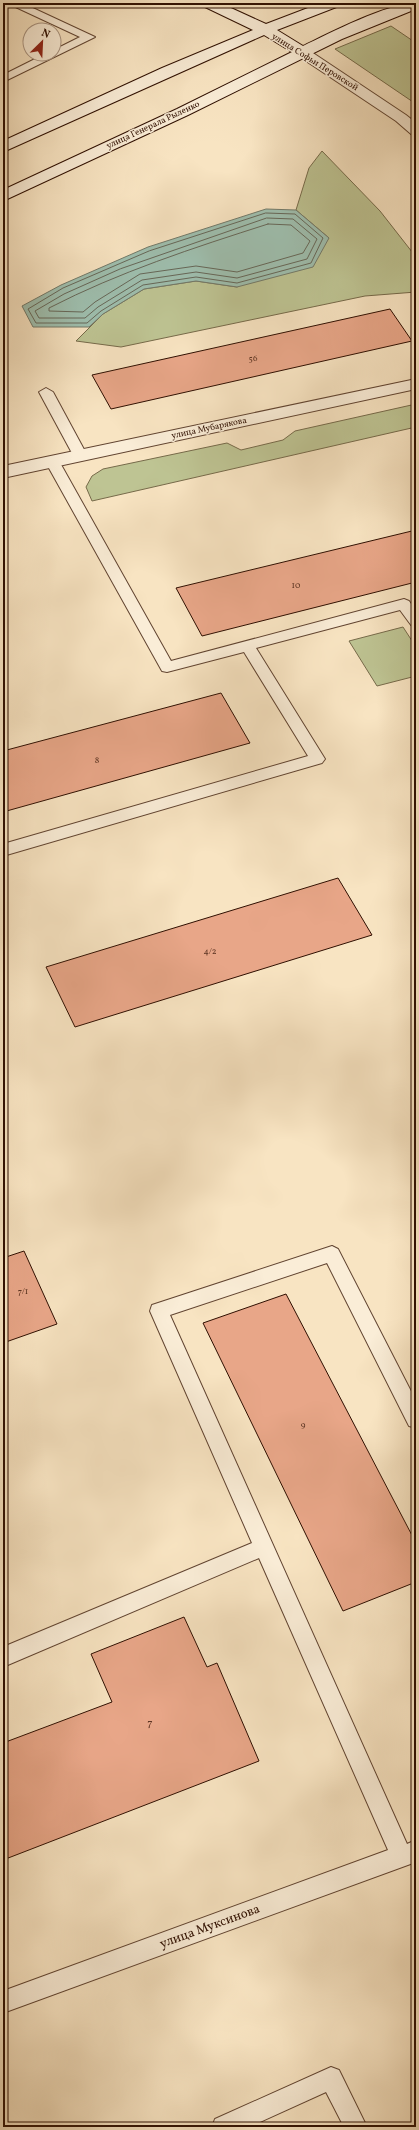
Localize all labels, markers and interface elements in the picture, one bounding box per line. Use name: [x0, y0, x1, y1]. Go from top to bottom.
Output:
north arrow: [22, 22, 62, 62]
text: N: [39, 26, 52, 43]
street label: улица Софьи Перовской: [269, 30, 361, 94]
street label: улица Генерала Рыленко: [104, 98, 202, 152]
house number: 56: [249, 352, 258, 365]
street label: улица Мубарякова: [170, 414, 248, 442]
house number: 10: [292, 579, 301, 592]
house number: 8: [95, 754, 100, 767]
house number: 4/2: [203, 945, 217, 958]
house number: 7/1: [18, 1285, 28, 1298]
house number: 9: [301, 1419, 306, 1432]
house number: 7: [147, 1716, 153, 1731]
street label: улица Муксинова: [157, 1900, 263, 1954]

